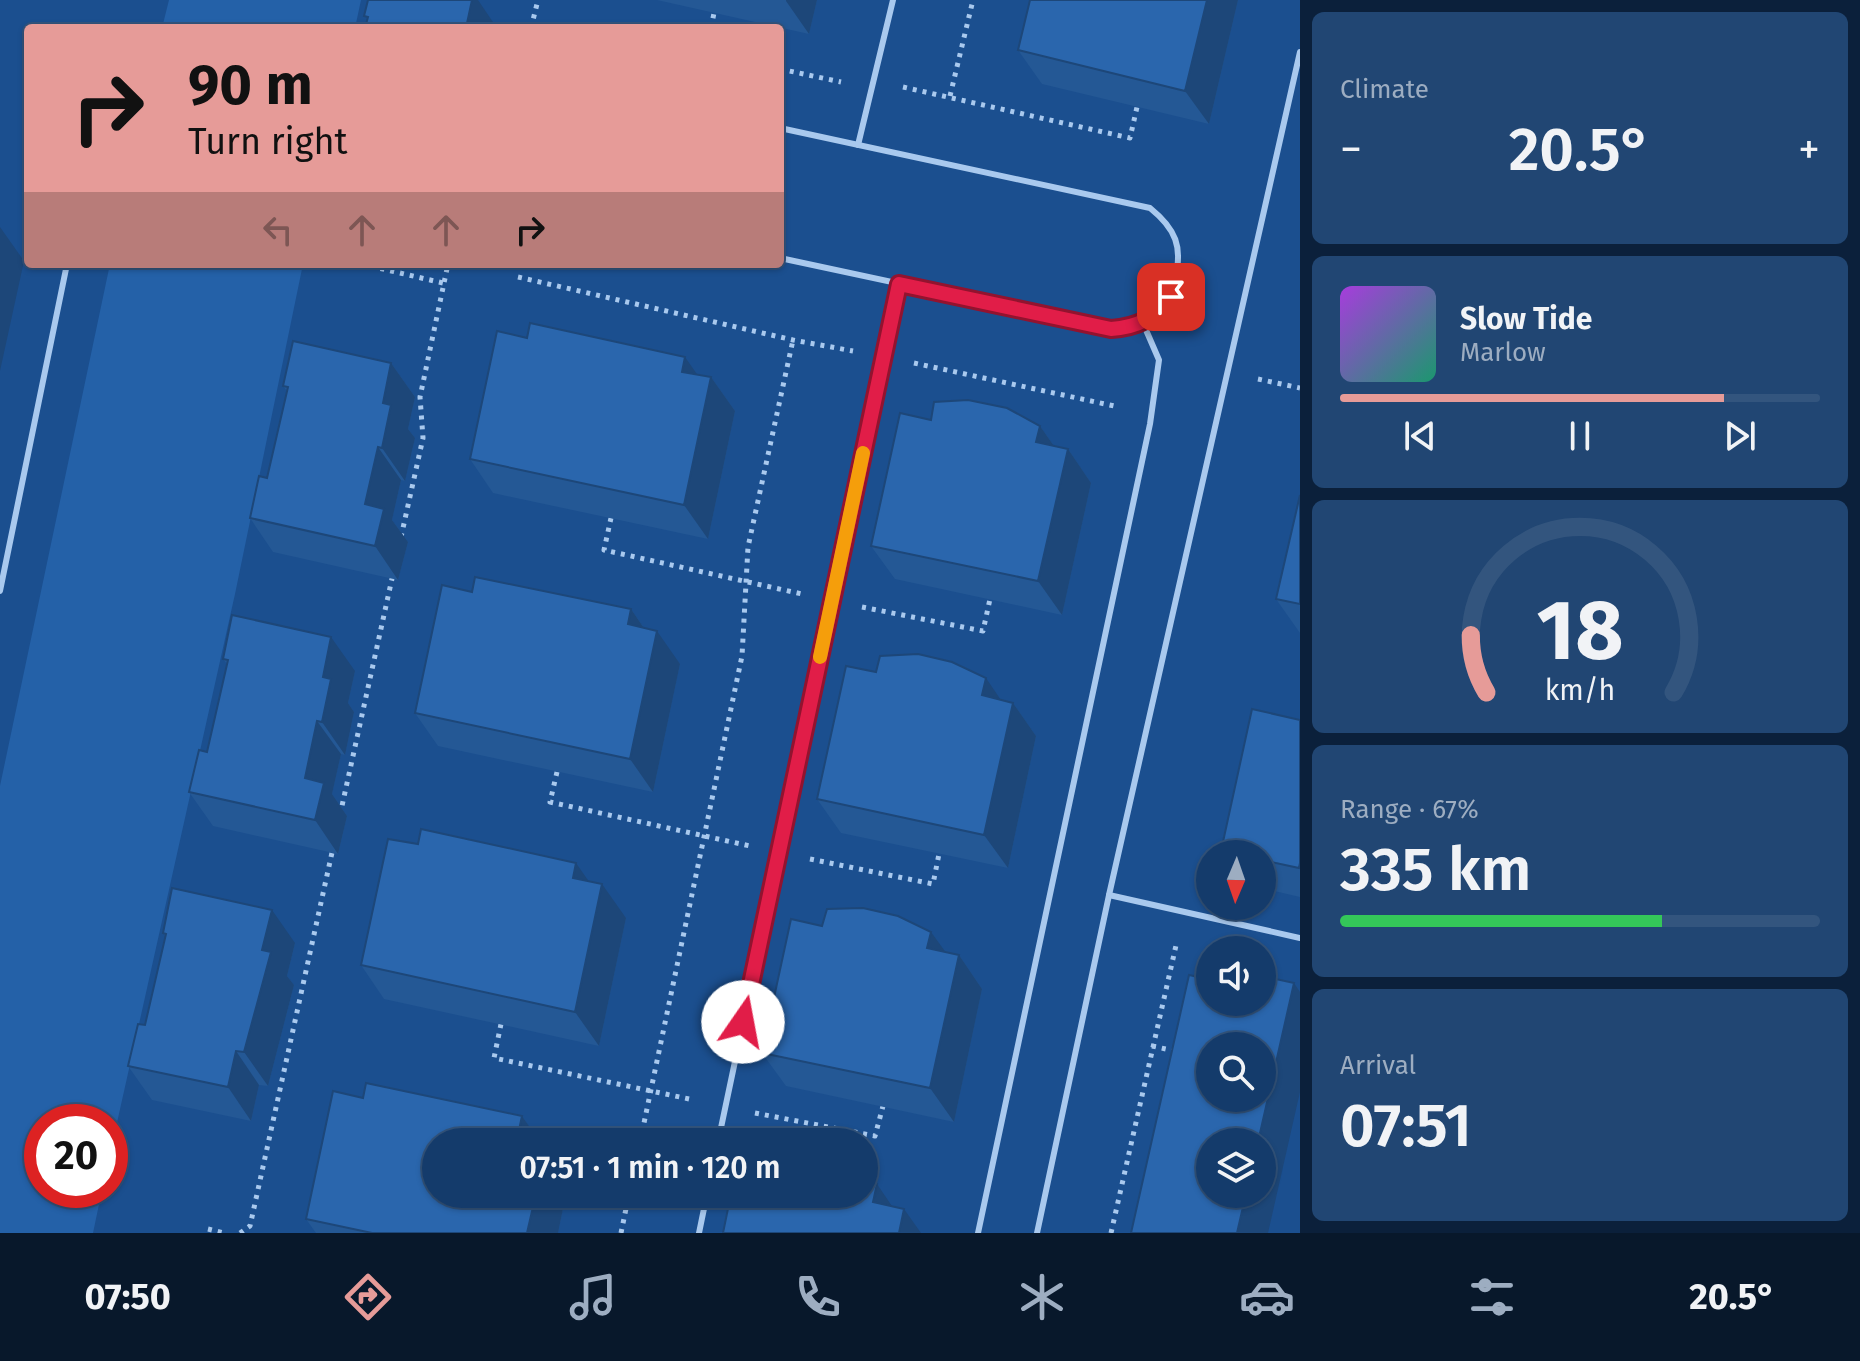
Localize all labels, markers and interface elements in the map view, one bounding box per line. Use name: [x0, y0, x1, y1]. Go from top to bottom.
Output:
text: 90 m: [188, 52, 313, 119]
icon: right: [56, 56, 160, 160]
text: Climate: [1340, 74, 1429, 105]
text: 20.5°: [1509, 114, 1651, 186]
text: Turn right: [188, 120, 348, 164]
text: −: [1340, 123, 1362, 176]
text: +: [1798, 123, 1820, 176]
icon: left: [256, 208, 300, 252]
icon: ahead: [340, 208, 384, 252]
icon: ahead: [424, 208, 468, 252]
icon: right: [508, 208, 552, 252]
pin: [1137, 263, 1205, 331]
icon: arrive: [1149, 275, 1193, 319]
text: Slow Tide: [1460, 301, 1592, 337]
text: Marlow: [1460, 337, 1546, 368]
icon: previous: [1398, 414, 1442, 458]
icon: pause: [1558, 414, 1602, 458]
icon: next: [1718, 414, 1762, 458]
text: 18: [1537, 580, 1623, 680]
text: km/h: [1545, 673, 1615, 708]
text: Range · 67%: [1340, 794, 1479, 825]
text: 335 km: [1340, 834, 1531, 906]
north arrow: [1196, 840, 1276, 920]
map controls: [1196, 840, 1276, 1208]
button: sound: [1196, 936, 1276, 1016]
position arrow: [701, 980, 785, 1064]
button: search: [1196, 1032, 1276, 1112]
text: Arrival: [1340, 1050, 1416, 1081]
text: 07:51: [1340, 1090, 1472, 1162]
speed limit sign: 20: [24, 1104, 128, 1208]
button: layers: [1196, 1128, 1276, 1208]
text: 07:51 · 1 min · 120 m: [520, 1150, 781, 1186]
icon: directions: [340, 1269, 396, 1325]
icon: music: [565, 1269, 621, 1325]
icon: phone: [790, 1269, 846, 1325]
icon: climate: [1014, 1269, 1070, 1325]
icon: car: [1239, 1269, 1295, 1325]
icon: filters: [1464, 1269, 1520, 1325]
text: 07:50: [84, 1275, 171, 1319]
text: 20.5°: [1689, 1275, 1776, 1319]

